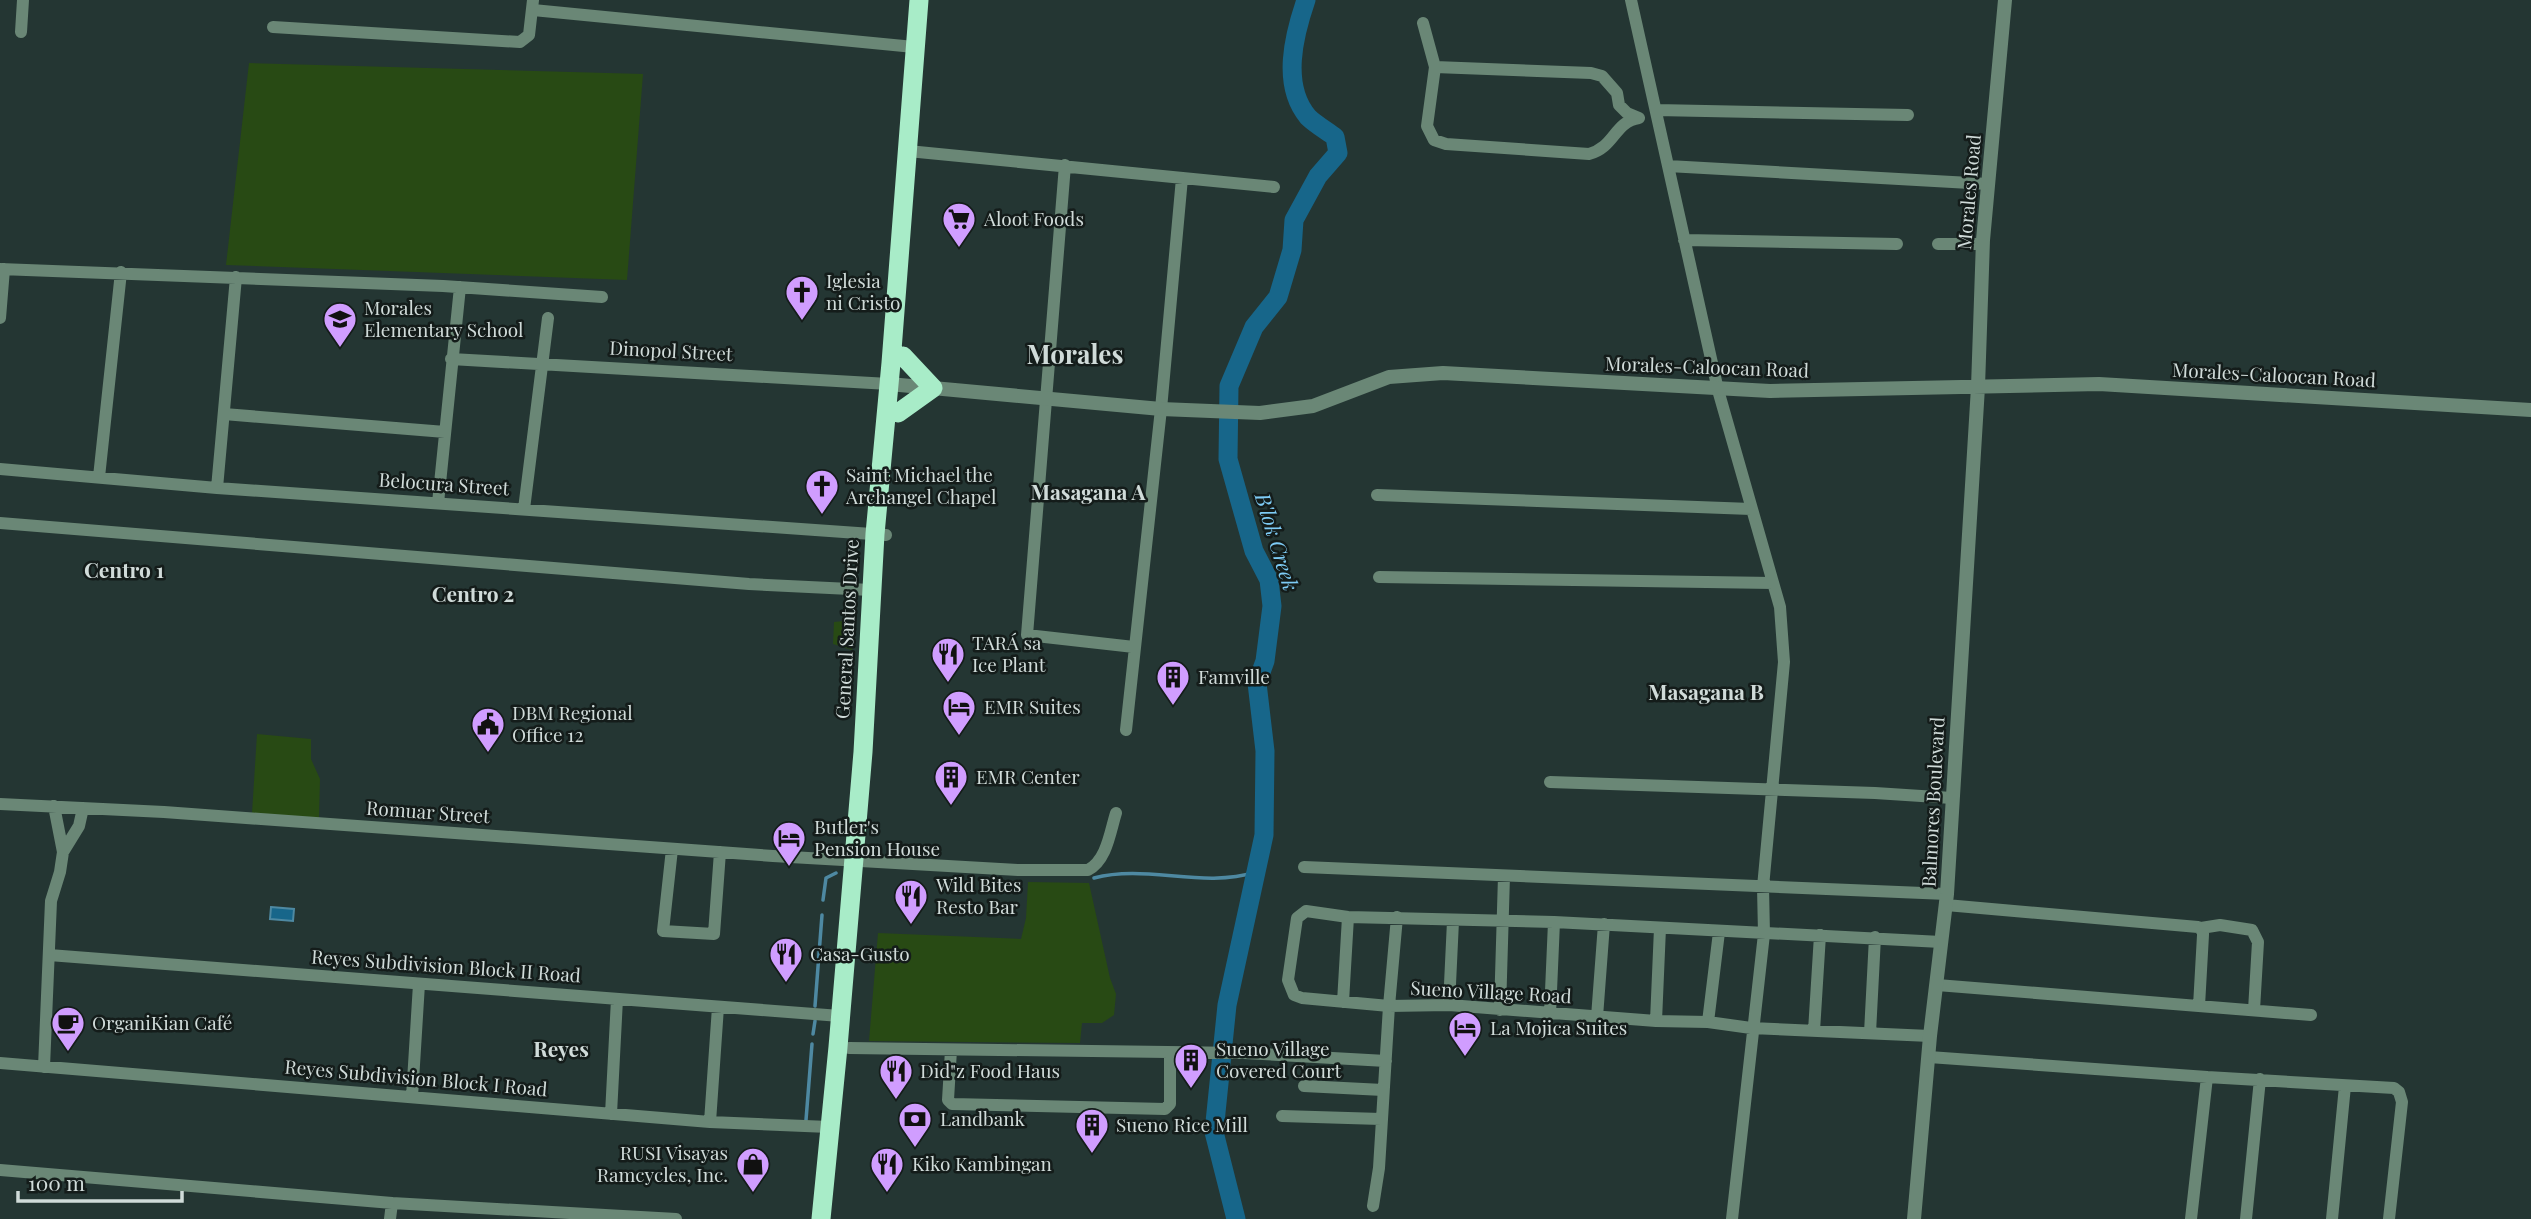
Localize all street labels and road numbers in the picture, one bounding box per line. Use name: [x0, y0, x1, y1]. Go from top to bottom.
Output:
street label: Morales Road: [1950, 133, 1986, 251]
street label: Dinopol Street: [609, 334, 734, 366]
street label: Morales-Caloocan Road: [1605, 349, 1809, 383]
street label: Morales-Caloocan Road: [2172, 356, 2377, 392]
street label: Belocura Street: [378, 465, 510, 501]
street label: General Santos Drive: [828, 538, 864, 719]
street label: Balmores Boulevard: [1915, 716, 1949, 888]
street label: Romuar Street: [365, 794, 491, 828]
street label: Reyes Subdivision Block II Road: [310, 943, 582, 987]
street label: Sueno Village Road: [1410, 974, 1572, 1008]
street label: Reyes Subdivision Block I Road: [284, 1053, 549, 1101]

